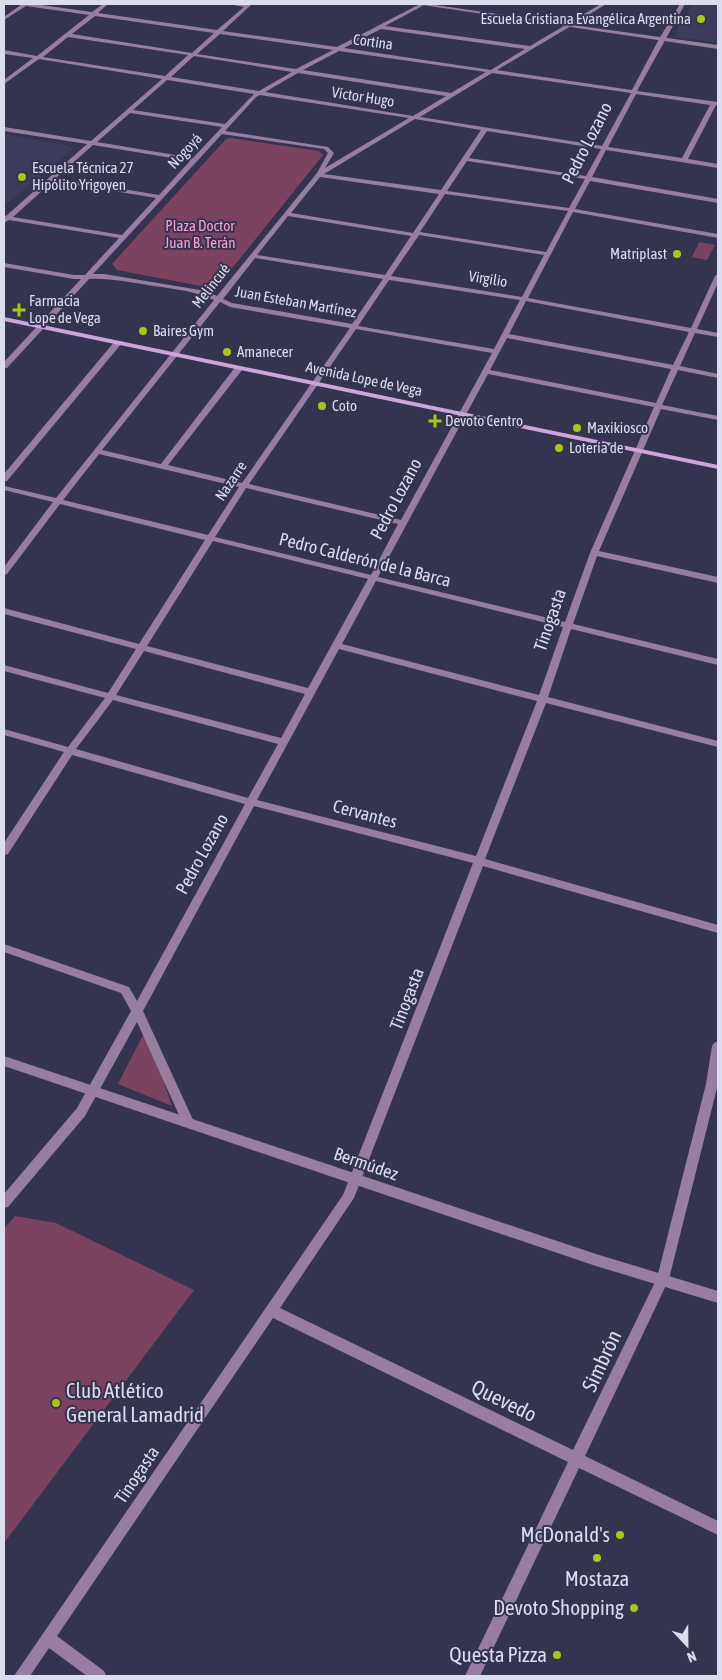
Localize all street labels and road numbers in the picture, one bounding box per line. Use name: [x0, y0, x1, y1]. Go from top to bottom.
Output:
street label: Cortina: [352, 30, 394, 53]
street label: Víctor Hugo: [331, 83, 396, 110]
street label: Pedro Lozano: [557, 98, 616, 187]
street label: Nogoyá: [164, 130, 205, 172]
street label: Melincué: [188, 260, 233, 311]
street label: Virgilio: [467, 267, 509, 290]
street label: Juan Esteban Martínez: [234, 282, 359, 321]
street label: Avenida Lope de Vega: [304, 358, 424, 399]
street label: Pedro Lozano: [365, 455, 426, 543]
street label: Nazarre: [211, 458, 250, 504]
street label: Pedro Calderón de la Barca: [277, 528, 453, 591]
street label: Tinogasta: [529, 586, 570, 654]
street label: Cervantes: [331, 795, 399, 832]
street label: Pedro Lozano: [171, 810, 232, 898]
street label: Tinogasta: [385, 965, 428, 1033]
street label: Bermúdez: [331, 1143, 402, 1185]
street label: Simbrón: [576, 1326, 626, 1395]
street label: Quevedo: [468, 1374, 541, 1426]
street label: Tinogasta: [110, 1442, 163, 1507]

